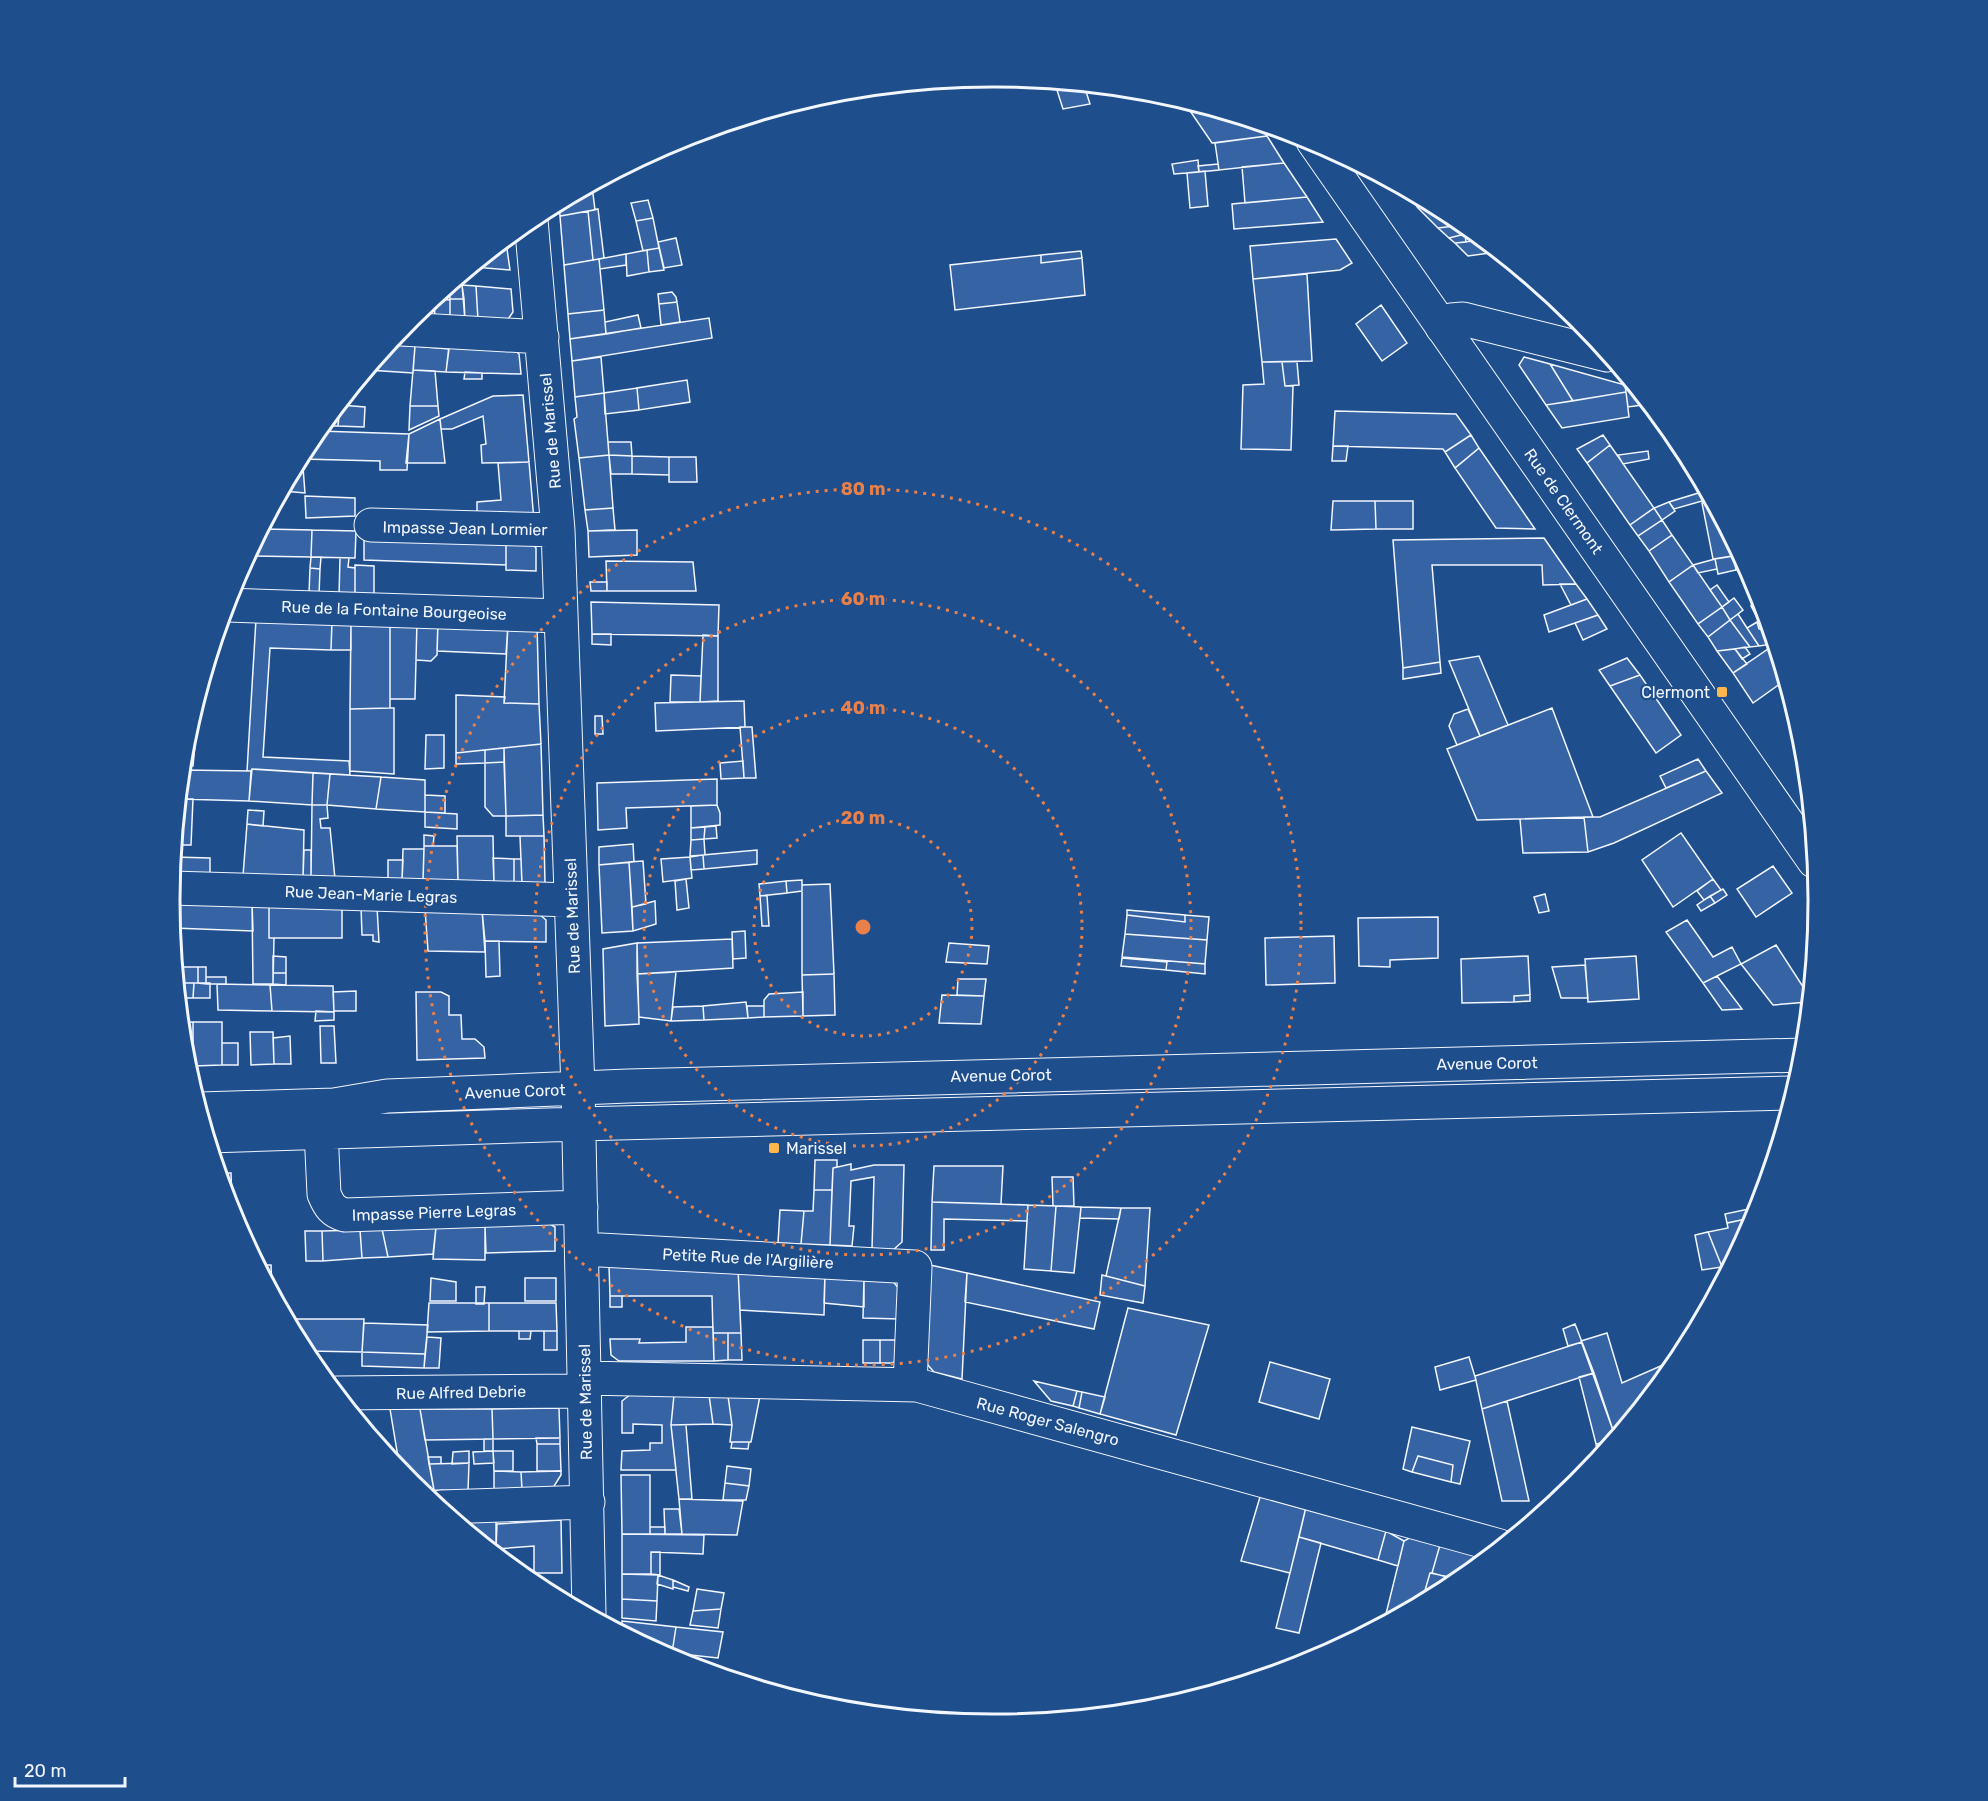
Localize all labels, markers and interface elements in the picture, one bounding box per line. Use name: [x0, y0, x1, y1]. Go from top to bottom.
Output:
street label: Rue de Marissel: [536, 372, 565, 490]
street label: Rue de Clermont: [1520, 445, 1607, 558]
text: 80 m: [841, 478, 885, 500]
street label: Impasse Jean Lormier: [382, 518, 548, 539]
text: 60 m: [841, 588, 885, 610]
street label: Rue de la Fontaine Bourgeoise: [281, 597, 507, 624]
place label: Clermont: [1641, 683, 1710, 702]
marker: Clermont: [1715, 685, 1729, 699]
text: 40 m: [841, 697, 885, 719]
text: 20 m: [841, 807, 885, 829]
street label: Rue de Marissel: [561, 858, 584, 974]
street label: Rue Jean-Marie Legras: [284, 882, 458, 907]
centre of rings: [853, 917, 873, 937]
street label: Avenue Corot: [1436, 1053, 1538, 1074]
street label: Avenue Corot: [950, 1065, 1052, 1086]
street label: Avenue Corot: [464, 1080, 566, 1103]
place label: Marissel: [786, 1139, 847, 1158]
marker: Marissel: [767, 1141, 781, 1155]
street label: Impasse Pierre Legras: [352, 1200, 517, 1225]
street label: Petite Rue de l'Argilière: [662, 1245, 834, 1272]
street label: Rue de Marissel: [575, 1344, 596, 1460]
street label: Rue Alfred Debrie: [396, 1382, 526, 1403]
street label: Rue Roger Salengro: [975, 1393, 1121, 1450]
scale bar: [15, 1750, 124, 1788]
text: 20 m: [24, 1760, 66, 1782]

